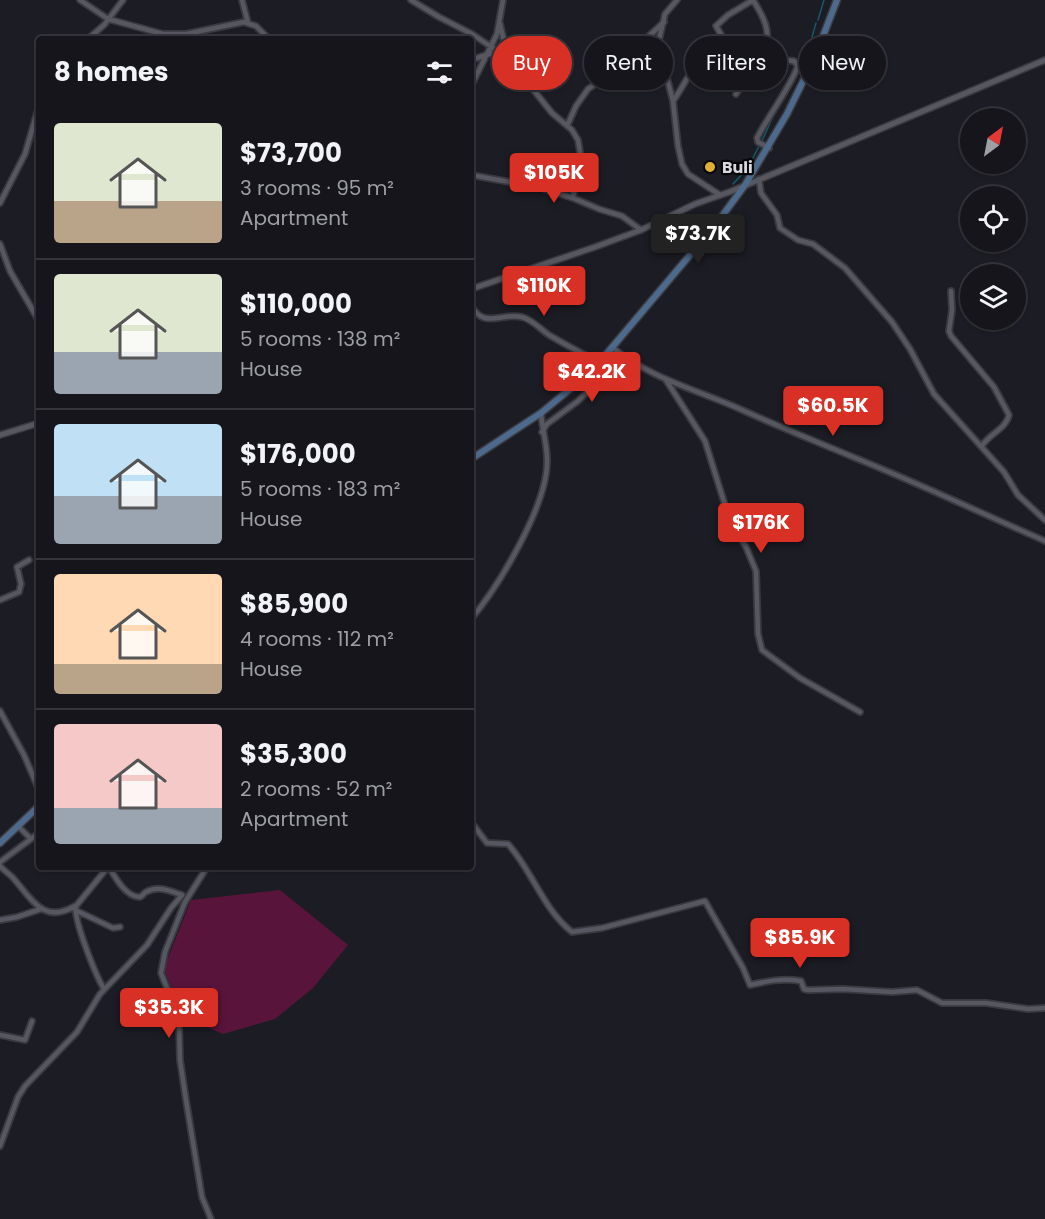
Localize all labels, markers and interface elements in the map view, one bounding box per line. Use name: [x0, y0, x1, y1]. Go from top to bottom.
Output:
chip: Buy: [492, 36, 572, 90]
chip: Rent: [584, 36, 673, 90]
chip: Filters: [685, 36, 787, 90]
chip: New: [799, 36, 886, 90]
text: 8 homes: [54, 54, 169, 90]
icon: filters: [423, 56, 456, 89]
north arrow: [960, 108, 1026, 174]
map controls: [960, 108, 1026, 330]
text: $73,700: [240, 135, 342, 171]
icon: home: [102, 147, 174, 219]
pin: $105K: [512, 153, 596, 204]
place label: Buli: [722, 156, 753, 179]
text: $105K: [524, 158, 584, 186]
marker: Buli: [703, 160, 717, 174]
text: 3 rooms · 95 m²: [240, 174, 394, 202]
button: locate: [960, 186, 1026, 252]
text: Apartment: [240, 204, 348, 232]
pin: $73.7K: [649, 214, 747, 265]
text: $73.7K: [665, 219, 731, 247]
button: layers: [960, 264, 1026, 330]
pin: $110K: [502, 266, 586, 317]
text: $110K: [516, 271, 572, 299]
text: $110,000: [240, 286, 352, 322]
icon: home: [102, 298, 174, 370]
text: 5 rooms · 138 m²: [240, 325, 400, 353]
pin: $42.2K: [543, 352, 641, 403]
text: House: [240, 355, 302, 383]
text: $42.2K: [557, 357, 627, 385]
pin: $60.5K: [784, 386, 882, 437]
text: $60.5K: [797, 391, 869, 419]
text: $176,000: [240, 436, 356, 472]
icon: home: [102, 448, 174, 520]
text: 5 rooms · 183 m²: [240, 475, 400, 503]
pin: $176K: [719, 503, 803, 554]
text: House: [240, 505, 302, 533]
text: $176K: [732, 508, 790, 536]
text: $85,900: [240, 586, 348, 622]
icon: home: [102, 598, 174, 670]
text: 4 rooms · 112 m²: [240, 625, 394, 653]
text: House: [240, 655, 302, 683]
text: $35,300: [240, 736, 347, 772]
icon: home: [102, 748, 174, 820]
text: 2 rooms · 52 m²: [240, 775, 392, 803]
text: Apartment: [240, 805, 348, 833]
pin: $85.9K: [751, 918, 849, 969]
text: $85.9K: [765, 923, 836, 951]
pin: $35.3K: [120, 988, 218, 1039]
text: $35.3K: [134, 993, 204, 1021]

